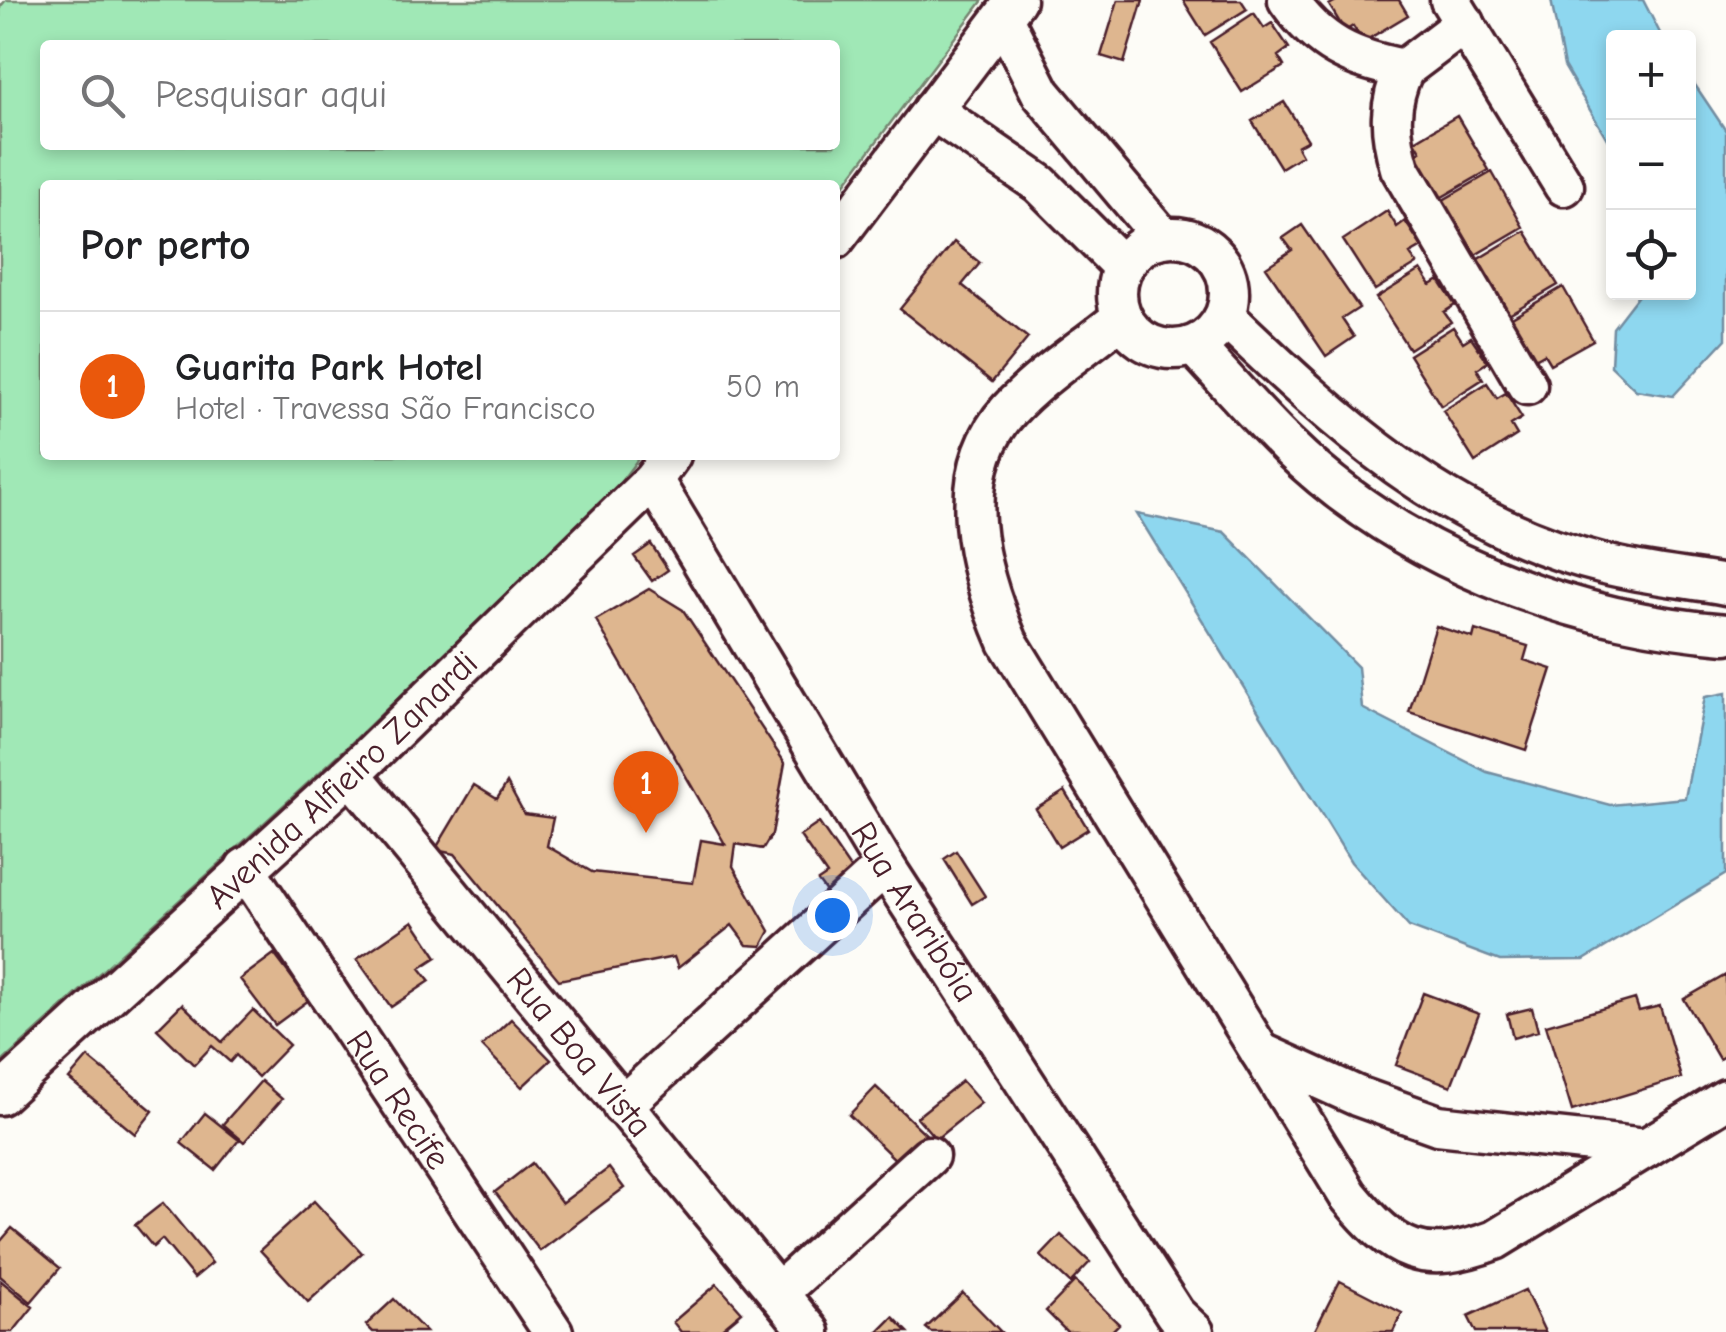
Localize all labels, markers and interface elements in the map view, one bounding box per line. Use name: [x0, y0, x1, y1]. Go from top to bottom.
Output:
map controls: [1606, 30, 1696, 300]
button: +: [1606, 30, 1696, 120]
search box: [40, 40, 840, 150]
icon: search: [75, 68, 130, 123]
text: Pesquisar aqui: [155, 73, 387, 117]
button: −: [1606, 120, 1696, 210]
button: locate: [1606, 210, 1696, 300]
text: Por perto: [80, 221, 251, 270]
text: Guarita Park Hotel: [175, 346, 483, 390]
text: 1: [106, 368, 119, 405]
text: 50 m: [726, 368, 800, 405]
text: Hotel · Travessa São Francisco: [175, 390, 596, 427]
street label: Avenida Alfieiro Zanardi: [198, 642, 486, 917]
pin: 1: [614, 750, 678, 833]
street label: Rua Araribóia: [842, 815, 987, 1009]
your location: [807, 890, 858, 941]
street label: Rua Boa Vista: [498, 959, 661, 1145]
street label: Rua Recife: [338, 1023, 459, 1177]

